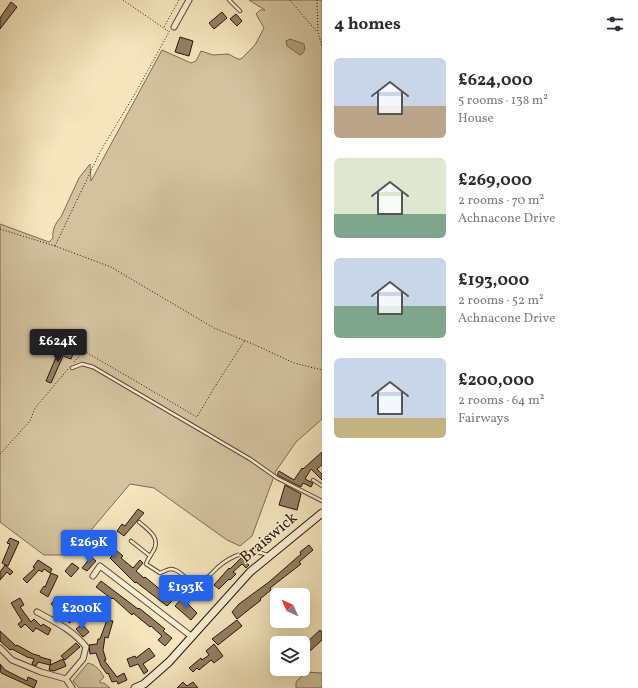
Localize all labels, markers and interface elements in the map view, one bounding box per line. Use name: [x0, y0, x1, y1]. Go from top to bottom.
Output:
text: 4 homes: [334, 13, 401, 36]
icon: filters: [604, 13, 626, 35]
text: £624,000: [458, 69, 533, 92]
icon: home: [366, 74, 414, 122]
text: 5 rooms · 138 m²: [458, 92, 548, 110]
text: House: [458, 110, 494, 128]
text: £269,000: [458, 169, 532, 192]
icon: home: [366, 174, 414, 222]
text: 2 rooms · 70 m²: [458, 192, 544, 210]
text: Achnacone Drive: [458, 210, 555, 228]
text: £193,000: [458, 269, 529, 292]
icon: home: [366, 274, 414, 322]
text: 2 rooms · 52 m²: [458, 292, 544, 310]
text: Achnacone Drive: [458, 310, 555, 328]
pin: £624K: [30, 329, 86, 363]
text: £624K: [39, 333, 77, 351]
text: £200,000: [458, 369, 534, 392]
icon: home: [366, 374, 414, 422]
text: 2 rooms · 64 m²: [458, 392, 545, 410]
text: Fairways: [458, 410, 509, 428]
street label: Braiswick: [236, 507, 303, 568]
pin: £269K: [61, 530, 117, 564]
text: £269K: [70, 534, 108, 552]
pin: £193K: [158, 575, 214, 609]
text: £193K: [168, 579, 204, 597]
north arrow: [270, 588, 310, 628]
map controls: [270, 588, 310, 676]
pin: £200K: [54, 596, 110, 630]
text: £200K: [62, 600, 102, 618]
button: layers: [270, 636, 310, 676]

